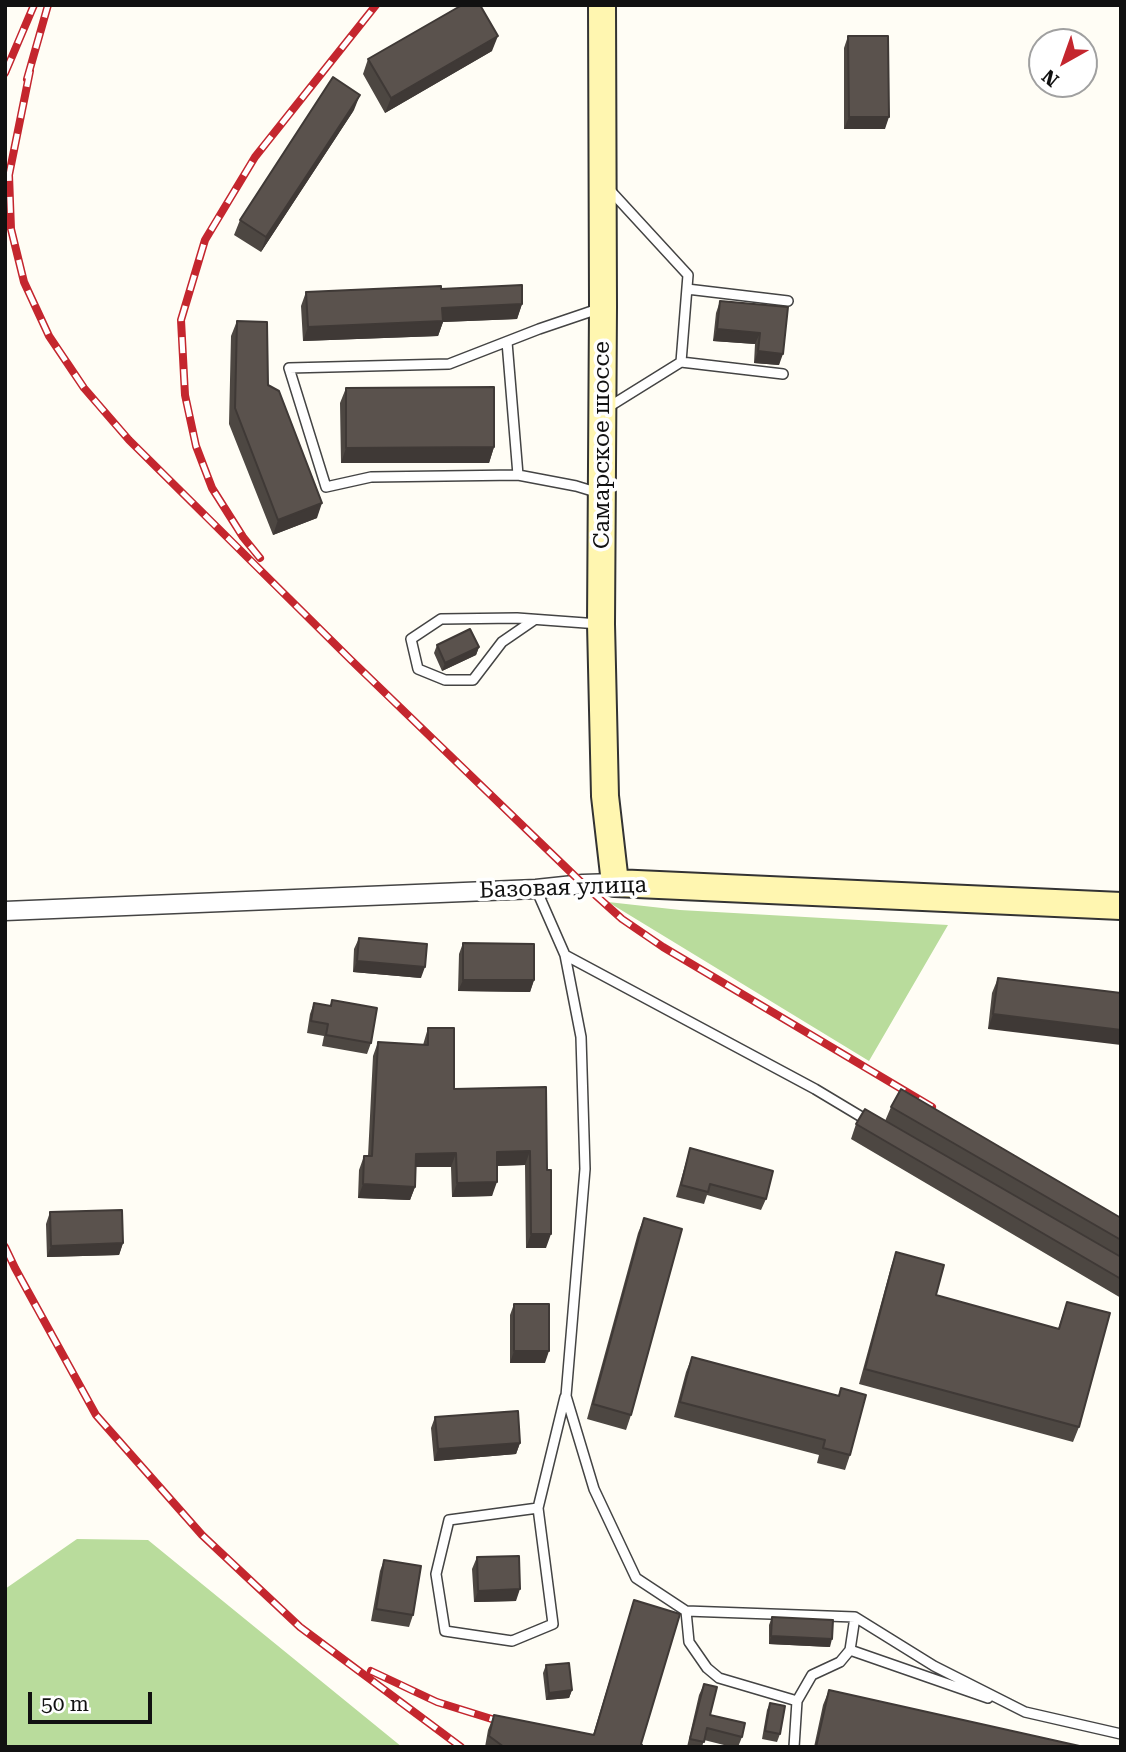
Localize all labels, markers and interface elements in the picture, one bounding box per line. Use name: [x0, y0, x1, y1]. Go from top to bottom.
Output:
north arrow: [1028, 28, 1098, 98]
text: N: [1037, 64, 1063, 91]
street label: Самарское шоссе: [588, 341, 616, 549]
street label: Базовая улица: [479, 871, 647, 905]
scale bar: [32, 1678, 156, 1722]
text: 50 m: [41, 1692, 89, 1716]

